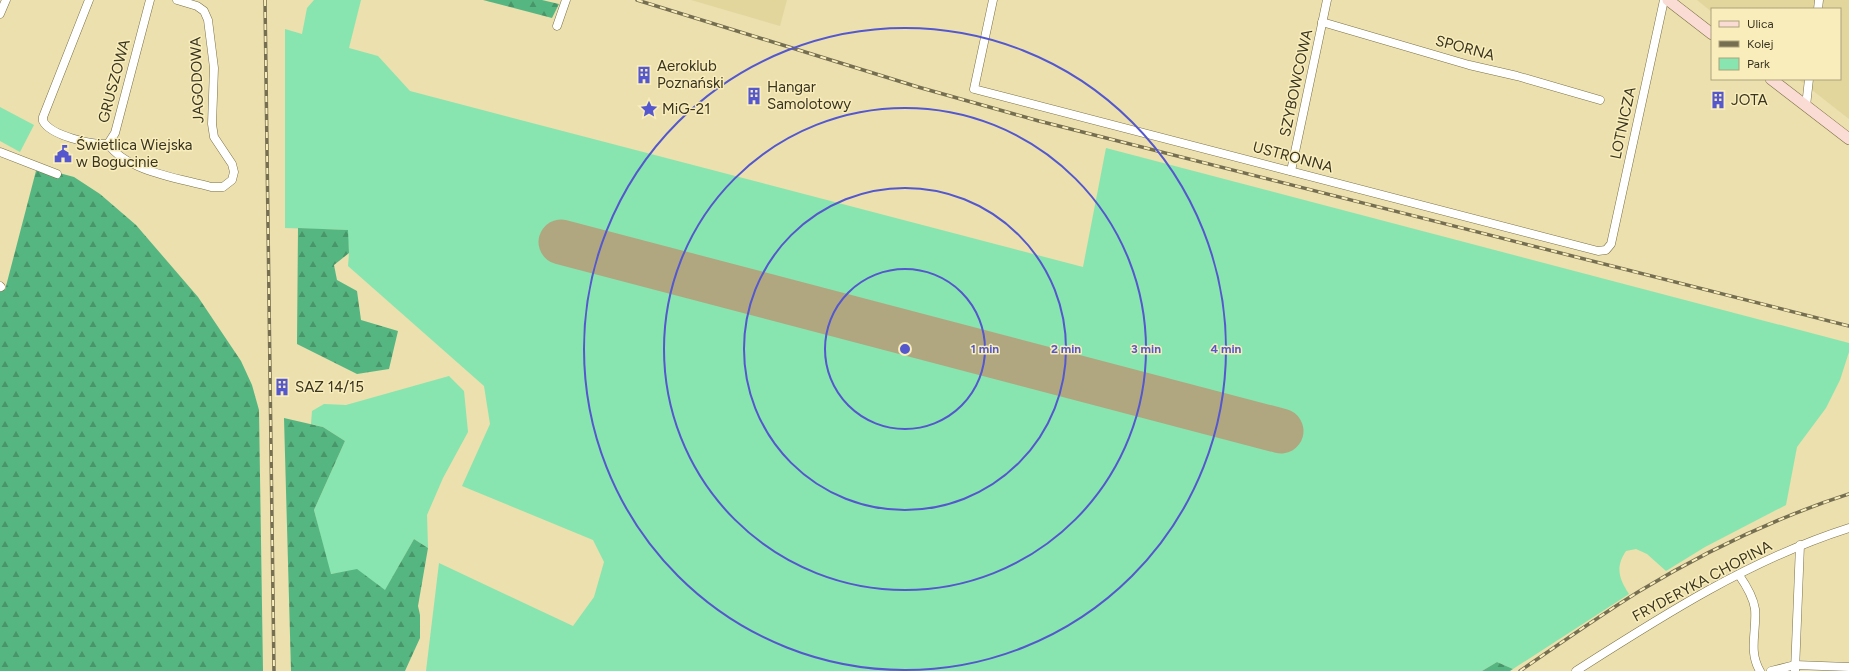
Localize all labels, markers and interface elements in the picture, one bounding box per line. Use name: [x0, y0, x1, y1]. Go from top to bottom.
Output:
legend: [1711, 8, 1841, 80]
text: Ulica: [1747, 17, 1774, 31]
street label: SZYBOWCOWA: [1276, 28, 1316, 138]
street label: SPORNA: [1433, 31, 1497, 65]
street label: JAGODOWA: [186, 36, 208, 124]
street label: GRUSZOWA: [94, 37, 134, 125]
text: Kolej: [1747, 37, 1774, 51]
place label: Aeroklub Poznański: [657, 57, 724, 92]
text: Park: [1747, 57, 1770, 71]
building icon: Aeroklub Poznański: [634, 65, 654, 85]
place label: Hangar Samolotowy: [767, 78, 851, 113]
street label: LOTNICZA: [1607, 85, 1639, 161]
building icon: Hangar Samolotowy: [744, 86, 764, 106]
building icon: JOTA: [1708, 90, 1728, 110]
place label: JOTA: [1731, 91, 1768, 109]
place icon: MiG-21: [639, 99, 659, 119]
place label: MiG-21: [662, 100, 710, 118]
place label: Świetlica Wiejska w Bogucinie: [76, 136, 192, 171]
street label: USTRONNA: [1251, 138, 1335, 176]
public building icon: Świetlica Wiejska w Bogucinie: [53, 144, 73, 164]
centre of rings: [898, 342, 912, 356]
text: 1 min: [971, 342, 999, 356]
text: 2 min: [1051, 342, 1081, 356]
text: 3 min: [1131, 342, 1161, 356]
text: 4 min: [1211, 342, 1242, 356]
building icon: SAZ 14/15: [272, 377, 292, 397]
place label: SAZ 14/15: [295, 378, 364, 396]
street label: FRYDERYKA CHOPINA: [1629, 537, 1775, 625]

